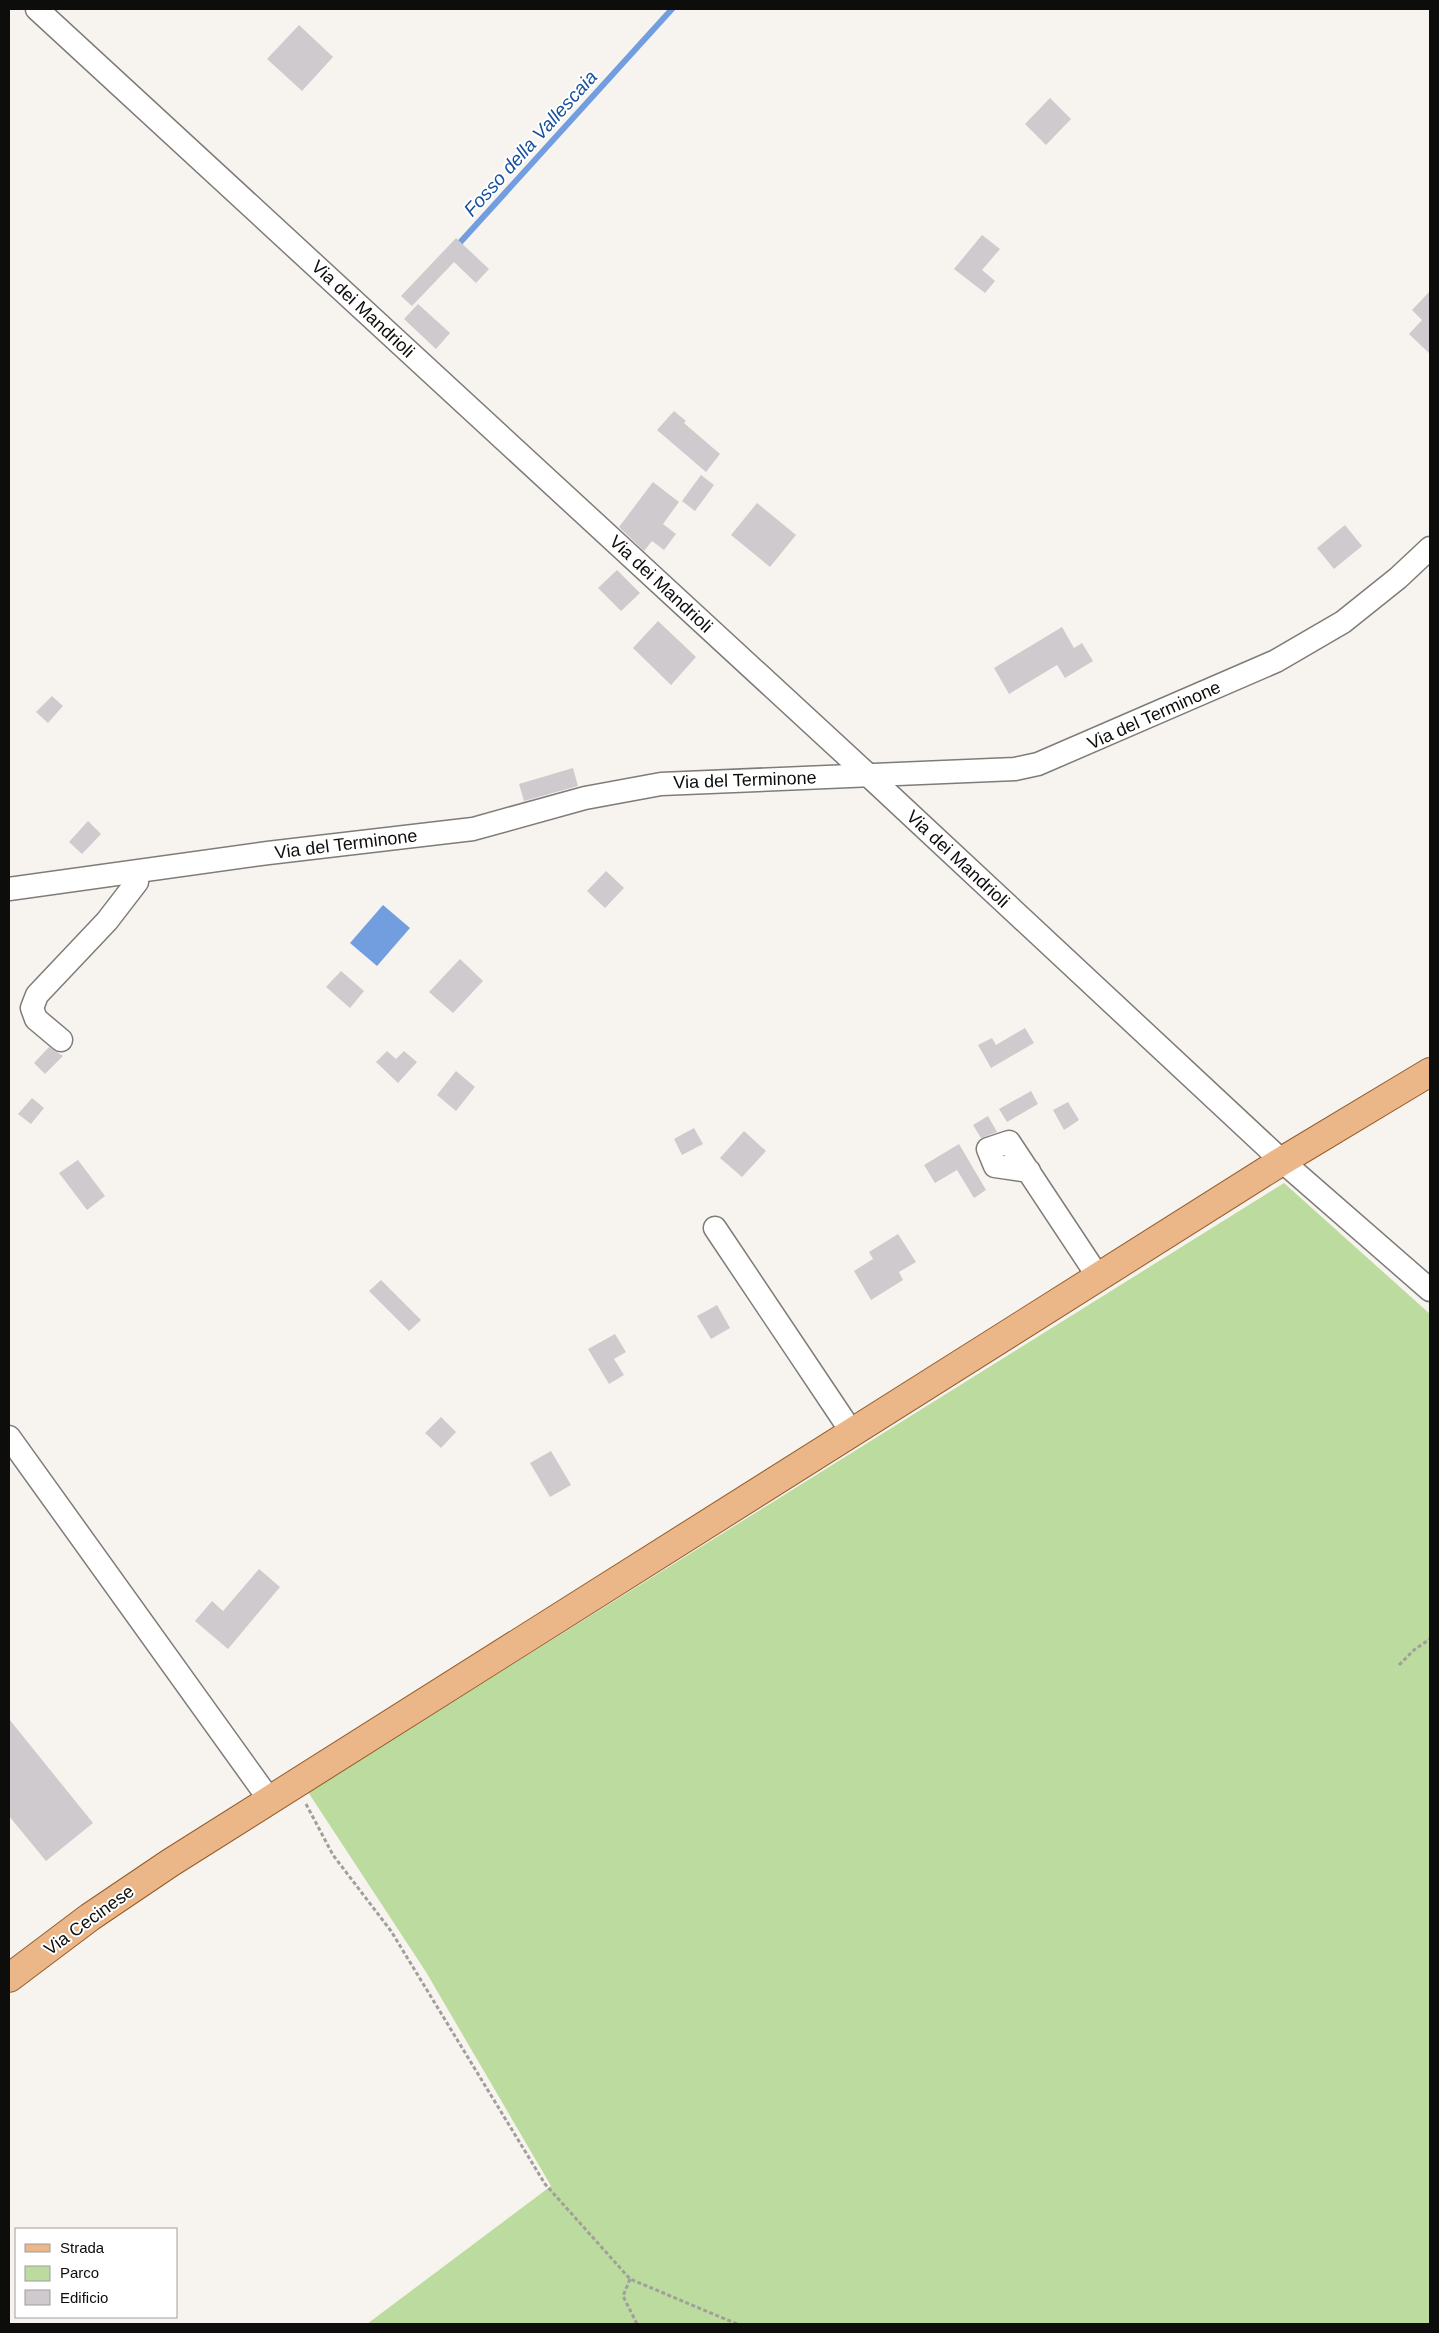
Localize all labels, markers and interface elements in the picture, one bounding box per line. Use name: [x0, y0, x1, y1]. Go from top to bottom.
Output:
water label: Fosso della Vallescaia: [460, 66, 601, 220]
street label: Via dei Mandrioli: [308, 256, 418, 362]
street label: Via dei Mandrioli: [606, 531, 716, 637]
street label: Via del Terminone: [1084, 677, 1224, 753]
street label: Via del Terminone: [673, 768, 817, 792]
street label: Via dei Mandrioli: [903, 806, 1013, 912]
street label: Via del Terminone: [274, 825, 418, 863]
street label: Via Cecinese: [40, 1881, 138, 1959]
legend: [15, 2228, 178, 2318]
text: Strada: [60, 2239, 105, 2256]
text: Parco: [60, 2264, 99, 2281]
text: Edificio: [60, 2289, 108, 2306]

